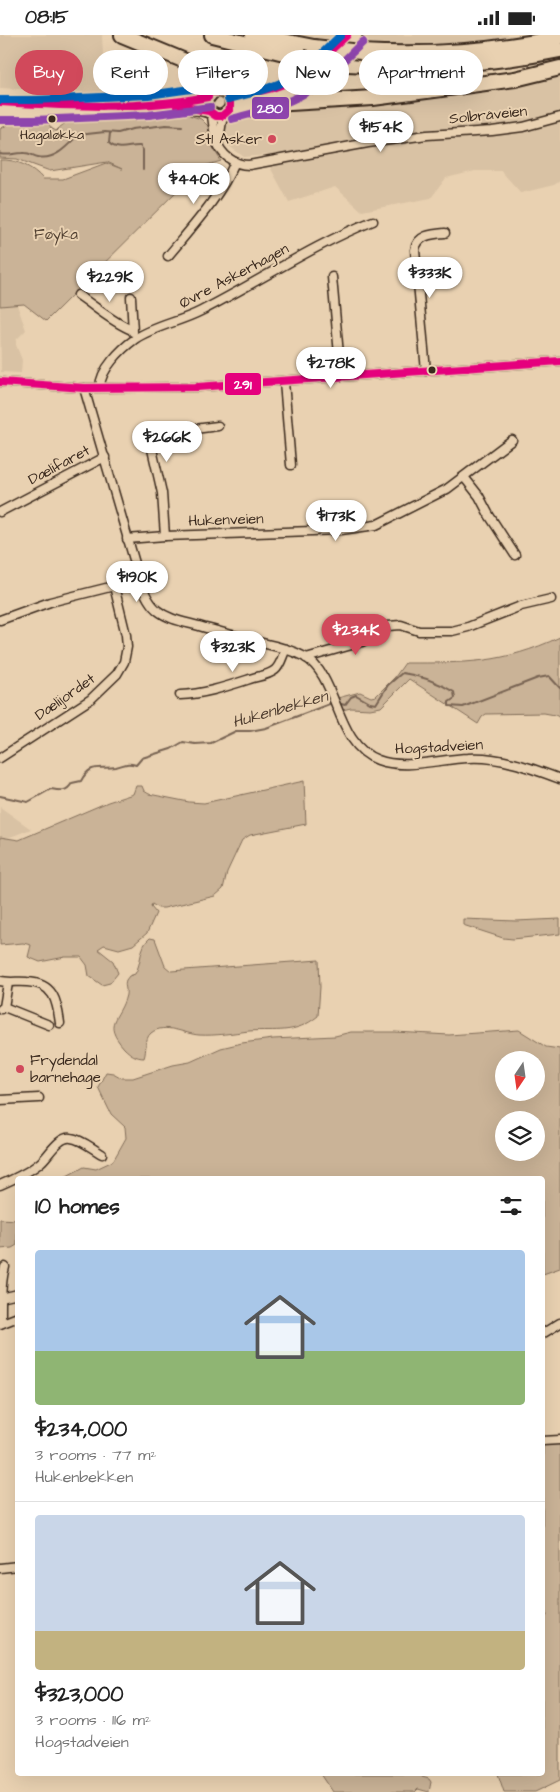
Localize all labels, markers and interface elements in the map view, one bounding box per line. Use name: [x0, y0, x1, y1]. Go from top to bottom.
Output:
text: 08:15: [25, 4, 68, 31]
chip: Buy: [15, 50, 83, 95]
chip: Rent: [93, 50, 168, 95]
chip: Filters: [178, 50, 268, 95]
chip: New: [278, 50, 349, 95]
chip: Apartment: [359, 50, 483, 95]
line badge: 280: [251, 96, 290, 120]
text: 280: [256, 99, 283, 119]
street label: Solbråveien: [448, 100, 529, 130]
pin: $154K: [346, 111, 416, 153]
marker: Hagaløkka: [47, 114, 57, 124]
text: $154K: [360, 116, 402, 138]
place label: Hagaløkka: [20, 125, 84, 145]
place label: St1 Asker: [196, 129, 262, 150]
marker: St1 Asker: [266, 133, 278, 145]
pin: $440K: [159, 163, 229, 205]
text: $440K: [169, 168, 219, 190]
park label: Føyka: [34, 224, 78, 246]
street label: Øvre Askerhagen: [175, 238, 293, 315]
pin: $333K: [395, 257, 465, 299]
pin: $229K: [75, 261, 145, 303]
text: $333K: [408, 262, 452, 284]
text: $229K: [87, 266, 133, 288]
pin: $278K: [296, 347, 366, 389]
text: $278K: [307, 352, 355, 374]
unlabelled marker: [427, 365, 437, 375]
line badge: 291: [224, 372, 262, 396]
text: 291: [233, 375, 252, 395]
pin: $266K: [132, 421, 202, 463]
text: $266K: [143, 426, 191, 448]
street label: Dælifaret: [24, 440, 94, 490]
pin: $173K: [301, 499, 371, 542]
text: $173K: [317, 505, 355, 527]
street label: Hukenveien: [188, 508, 264, 532]
pin: $190K: [102, 561, 172, 603]
text: $190K: [117, 566, 157, 588]
pin: $234K: [321, 613, 391, 656]
text: $234K: [333, 619, 379, 641]
pin: $323K: [198, 631, 268, 673]
text: $323K: [211, 636, 255, 658]
street label: Dælijordet: [31, 668, 99, 726]
water label: Hukenbekken: [230, 684, 332, 733]
street label: Hogstadveien: [395, 734, 484, 761]
place label: Frydendal barnehage: [30, 1050, 101, 1089]
north arrow: [495, 1051, 545, 1101]
map controls: [495, 1051, 545, 1161]
marker: Frydendal barnehage: [14, 1063, 26, 1075]
button: layers: [495, 1111, 545, 1161]
text: 10 homes: [35, 1192, 120, 1221]
icon: filters: [497, 1192, 525, 1220]
icon: home: [235, 1282, 325, 1372]
text: $234,000: [35, 1415, 127, 1444]
text: 3 rooms · 77 m²: [35, 1444, 156, 1466]
text: Hukenbekken: [35, 1466, 133, 1488]
icon: home: [235, 1548, 325, 1638]
text: $323,000: [35, 1680, 124, 1709]
text: 3 rooms · 116 m²: [35, 1709, 151, 1731]
text: Hogstadveien: [35, 1731, 129, 1753]

